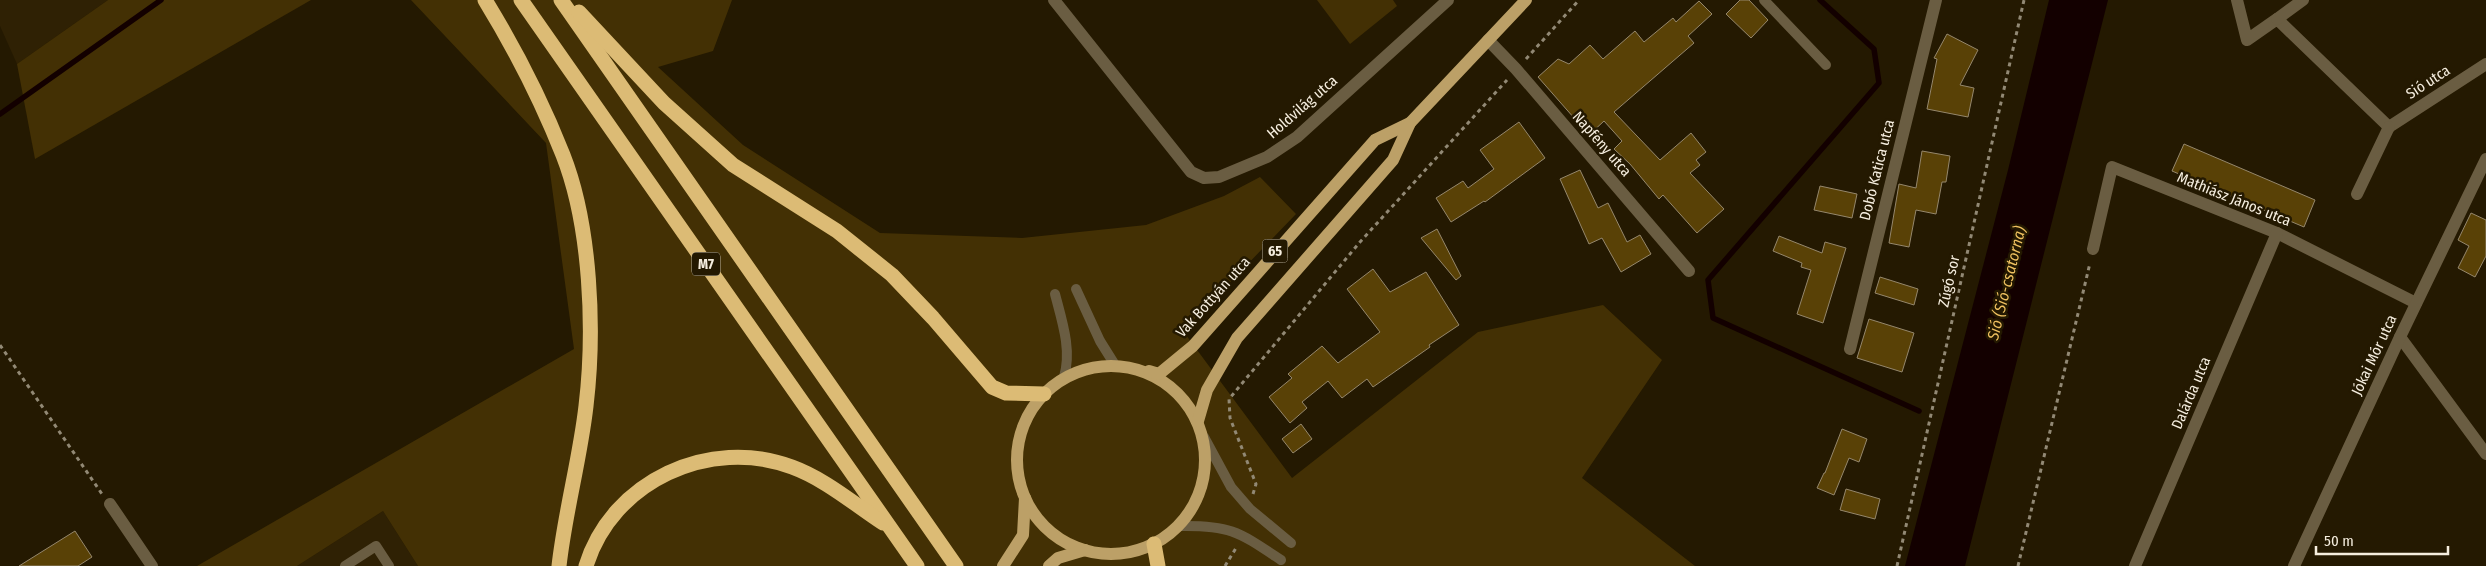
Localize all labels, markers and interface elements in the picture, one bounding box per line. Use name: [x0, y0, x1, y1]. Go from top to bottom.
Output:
street label: Sió utca: [2403, 61, 2453, 103]
street label: Holdvilág utca: [1263, 72, 1341, 142]
street label: Napfény utca: [1569, 108, 1635, 180]
street label: Dobó Katica utca: [1856, 118, 1898, 222]
street label: Mathiász János utca: [2175, 168, 2293, 230]
water label: Sió (Sió-csatorna): [1983, 224, 2030, 343]
road number: 65: [1262, 240, 1288, 262]
road number: M7: [692, 252, 720, 276]
street label: Vak Bottyán utca: [1172, 253, 1254, 341]
street label: Zúgó sor: [1934, 253, 1964, 309]
street label: Jókai Mór utca: [2347, 312, 2401, 398]
street label: Dalárda utca: [2168, 354, 2214, 432]
scale bar: [2316, 524, 2448, 556]
text: 50 m: [2324, 532, 2354, 550]

